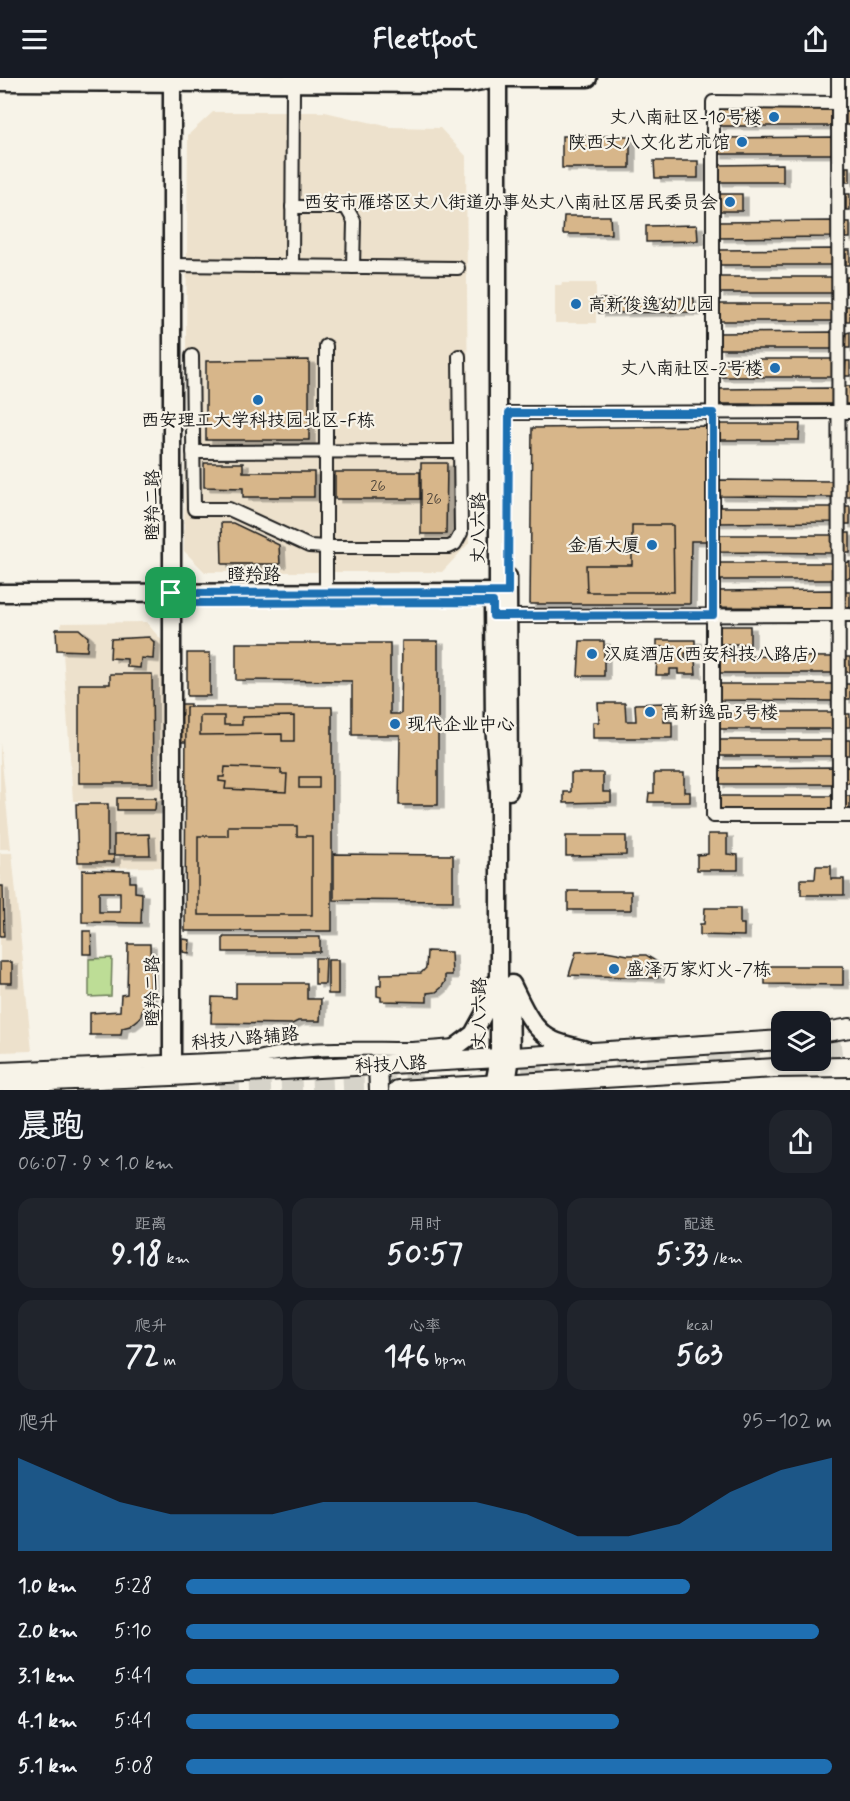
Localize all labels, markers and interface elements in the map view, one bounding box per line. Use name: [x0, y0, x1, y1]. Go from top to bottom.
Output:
text: Fleetfoot: [373, 22, 477, 57]
icon: menu: [18, 23, 51, 56]
icon: share: [799, 23, 832, 56]
place label: 丈八南社区-10号楼: [610, 106, 762, 130]
marker: 丈八南社区-10号楼: [767, 110, 781, 124]
place label: 陕西丈八文化艺术馆: [568, 131, 730, 155]
marker: 陕西丈八文化艺术馆: [735, 135, 749, 149]
place label: 西安市雁塔区丈八街道办事处丈八南社区居民委员会: [304, 191, 718, 215]
marker: 西安市雁塔区丈八街道办事处丈八南社区居民委员会: [723, 195, 737, 209]
place label: 高新俊逸幼儿园: [588, 293, 714, 317]
marker: 高新俊逸幼儿园: [569, 297, 583, 311]
place label: 丈八南社区-2号楼: [620, 357, 763, 381]
marker: 丈八南社区-2号楼: [768, 361, 782, 375]
marker: 西安理工大学科技园北区-F栋: [251, 393, 265, 407]
place label: 西安理工大学科技园北区-F栋: [141, 409, 375, 433]
street label: 瞪羚二路: [141, 469, 165, 541]
house number: 26: [370, 477, 386, 497]
house number: 26: [426, 490, 442, 510]
street label: 丈八六路: [467, 492, 491, 564]
place label: 金盾大厦: [568, 534, 640, 558]
marker: 金盾大厦: [645, 538, 659, 552]
street label: 瞪羚路: [227, 563, 281, 587]
pin: [145, 567, 196, 618]
icon: arrive: [154, 576, 187, 609]
place label: 汉庭酒店(西安科技八路店): [604, 643, 817, 667]
marker: 汉庭酒店(西安科技八路店): [585, 647, 599, 661]
place label: 高新逸品3号楼: [662, 701, 778, 725]
marker: 高新逸品3号楼: [643, 705, 657, 719]
place label: 现代企业中心: [407, 713, 515, 737]
marker: 现代企业中心: [388, 717, 402, 731]
street label: 瞪羚二路: [141, 955, 165, 1027]
place label: 盛泽万家灯火-7栋: [626, 958, 771, 982]
marker: 盛泽万家灯火-7栋: [607, 962, 621, 976]
street label: 丈八六路: [468, 977, 492, 1049]
map controls: [771, 1011, 831, 1071]
button: layers: [771, 1011, 831, 1071]
street label: 科技八路辅路: [190, 1022, 300, 1056]
street label: 科技八路: [354, 1051, 428, 1079]
text: 晨跑: [18, 1105, 84, 1149]
button: share: [769, 1110, 832, 1173]
text: 06:07 · 9 × 1.0 km: [18, 1150, 174, 1177]
text: 距离: [135, 1214, 167, 1235]
text: 用时: [409, 1214, 441, 1235]
text: 配速: [683, 1214, 715, 1235]
text: 9.18: [111, 1235, 162, 1274]
text: 50:57: [387, 1235, 463, 1274]
text: 5:33: [656, 1235, 708, 1274]
text: km: [162, 1248, 190, 1269]
text: /km: [708, 1248, 743, 1269]
text: kcal: [686, 1315, 713, 1336]
text: 爬升: [135, 1316, 167, 1337]
text: 心率: [409, 1316, 441, 1337]
text: 563: [676, 1336, 723, 1375]
text: 72: [125, 1337, 159, 1376]
text: 146: [384, 1337, 430, 1376]
text: m: [159, 1350, 176, 1371]
text: bpm: [430, 1350, 466, 1371]
text: 95–102 m: [743, 1408, 832, 1435]
text: 爬升: [18, 1410, 58, 1437]
text: 1.0 km: [18, 1573, 77, 1600]
text: 5:28: [114, 1573, 152, 1600]
text: 2.0 km: [18, 1618, 78, 1645]
text: 5:10: [114, 1618, 152, 1645]
text: 3.1 km: [18, 1663, 75, 1690]
text: 5:41: [114, 1663, 152, 1690]
text: 4.1 km: [18, 1708, 77, 1735]
text: 5:41: [114, 1708, 152, 1735]
text: 5.1 km: [18, 1753, 78, 1780]
text: 5:08: [114, 1753, 153, 1780]

